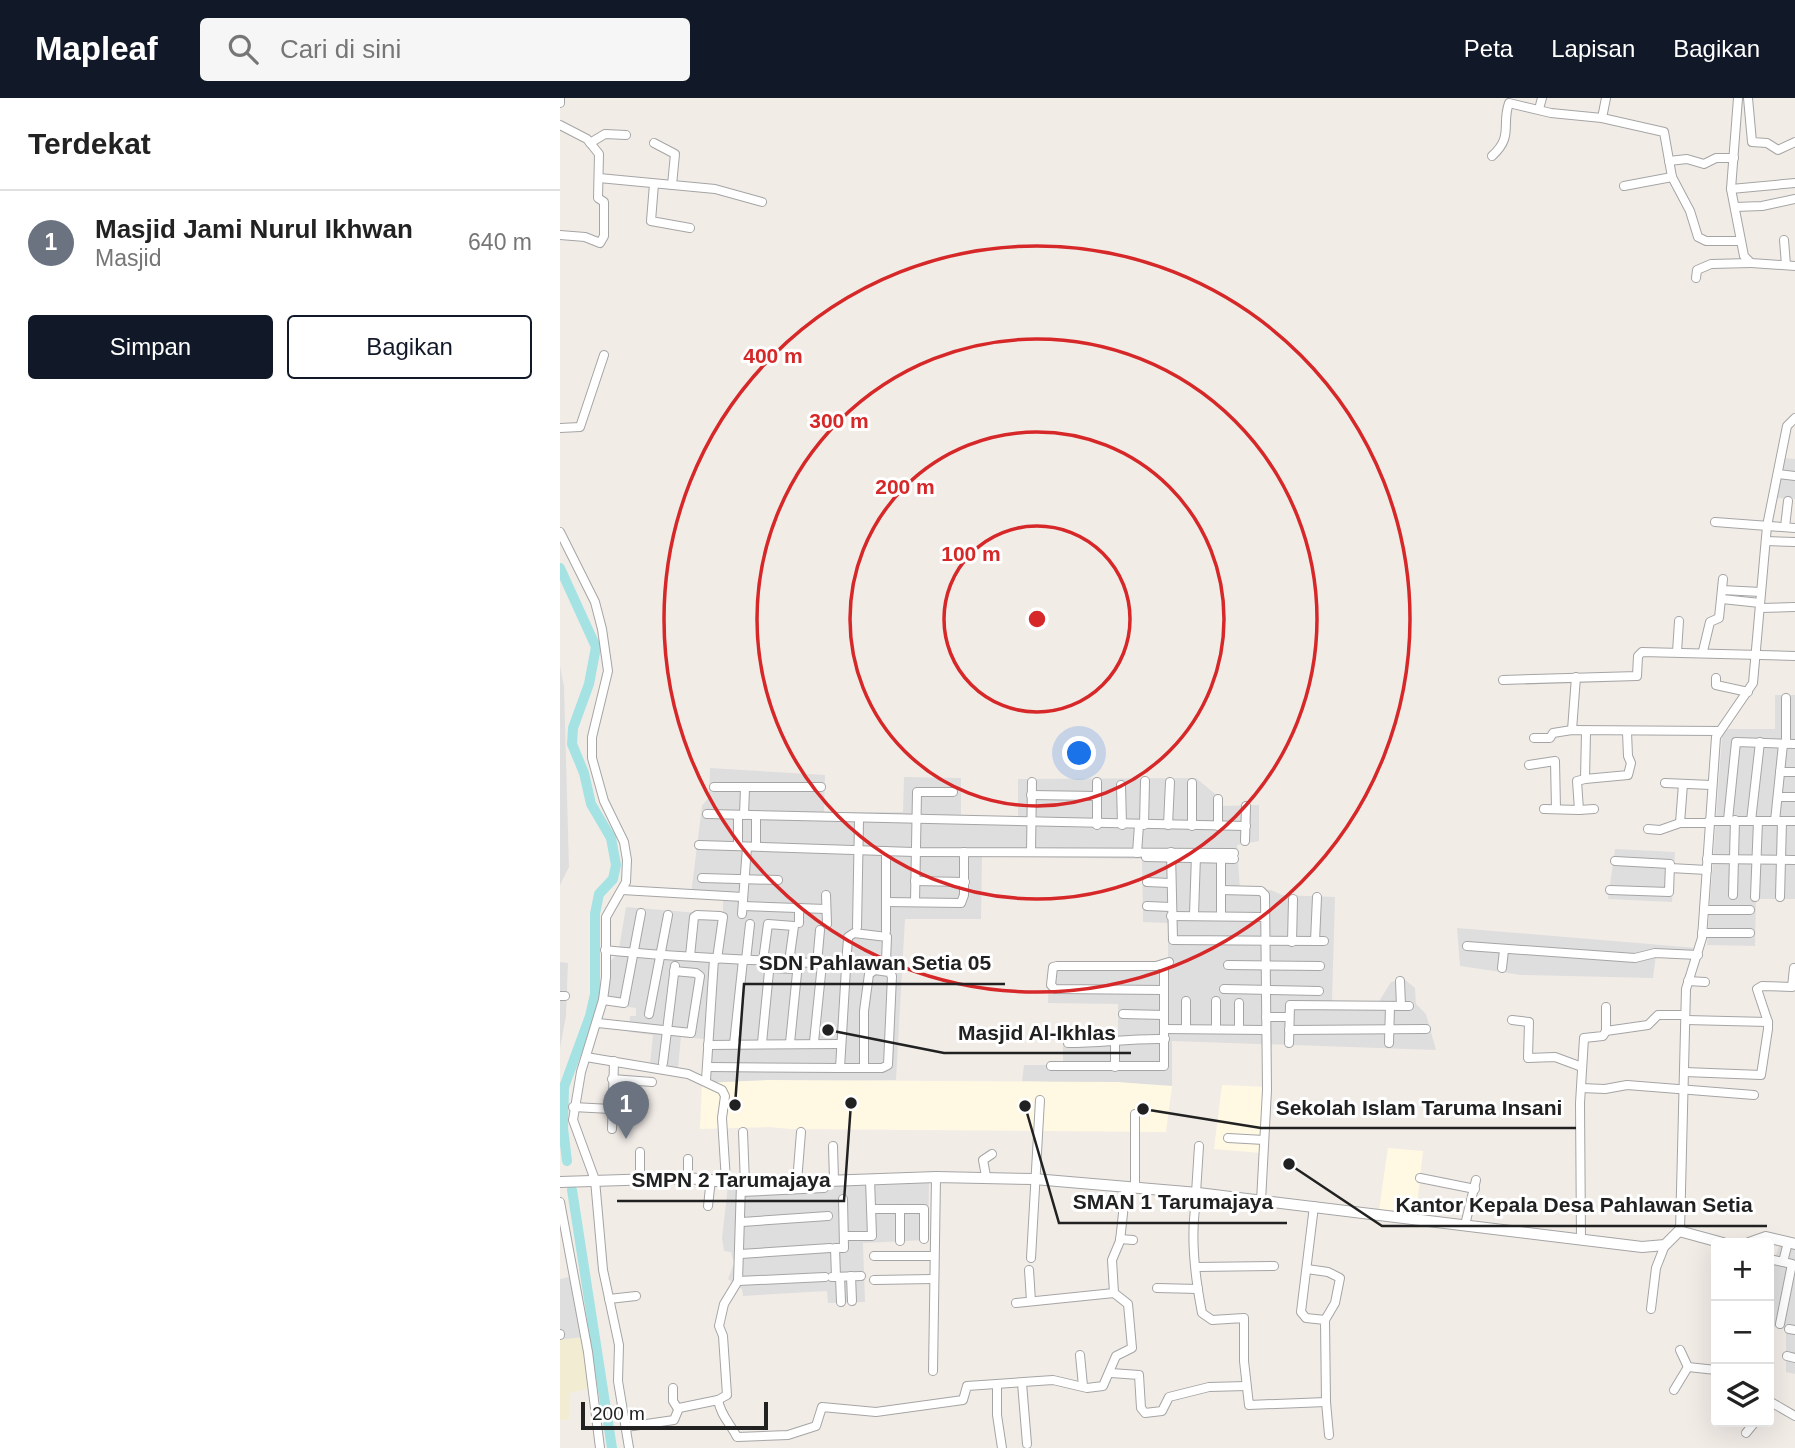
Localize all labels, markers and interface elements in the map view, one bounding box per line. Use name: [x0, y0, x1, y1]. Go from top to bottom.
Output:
search box: [200, 18, 690, 81]
text: Mapleaf: [35, 30, 158, 67]
icon: search: [224, 30, 262, 68]
text: Cari di sini: [280, 34, 401, 64]
text: Peta: [1464, 35, 1513, 62]
text: Lapisan: [1551, 35, 1635, 62]
text: Bagikan: [1673, 35, 1760, 62]
text: Terdekat: [28, 127, 151, 160]
text: Masjid Jami Nurul Ikhwan: [95, 214, 413, 244]
text: 1: [45, 229, 57, 255]
text: 640 m: [468, 229, 532, 255]
text: Masjid: [95, 245, 161, 271]
button: Simpan: [28, 315, 273, 379]
button: Bagikan: [287, 315, 532, 379]
text: 400 m: [743, 344, 803, 367]
text: 300 m: [809, 409, 869, 432]
text: 200 m: [875, 475, 935, 498]
text: 100 m: [941, 542, 1001, 565]
centre of rings: [1025, 607, 1049, 631]
your location: [1062, 736, 1096, 770]
callout: SDN Pahlawan Setia 05: [744, 942, 1005, 984]
text: SDN Pahlawan Setia 05: [759, 951, 991, 974]
callout: Masjid Al-Ikhlas: [944, 1011, 1131, 1053]
text: Masjid Al-Ikhlas: [958, 1021, 1116, 1044]
pin: 1: [603, 1081, 649, 1139]
callout: Sekolah Islam Taruma Insani: [1261, 1086, 1576, 1128]
text: Sekolah Islam Taruma Insani: [1276, 1096, 1562, 1119]
callout: SMPN 2 Tarumajaya: [617, 1159, 844, 1201]
text: SMPN 2 Tarumajaya: [631, 1168, 831, 1191]
callout: SMAN 1 Tarumajaya: [1059, 1181, 1287, 1223]
callout: Kantor Kepala Desa Pahlawan Setia: [1382, 1184, 1767, 1226]
text: SMAN 1 Tarumajaya: [1073, 1190, 1273, 1213]
text: Kantor Kepala Desa Pahlawan Setia: [1395, 1193, 1753, 1216]
map controls: [1711, 1238, 1774, 1427]
button: +: [1711, 1238, 1774, 1301]
button: −: [1711, 1301, 1774, 1364]
button: layers: [1711, 1364, 1774, 1427]
scale bar: [581, 1399, 768, 1431]
text: 200 m: [592, 1403, 645, 1424]

